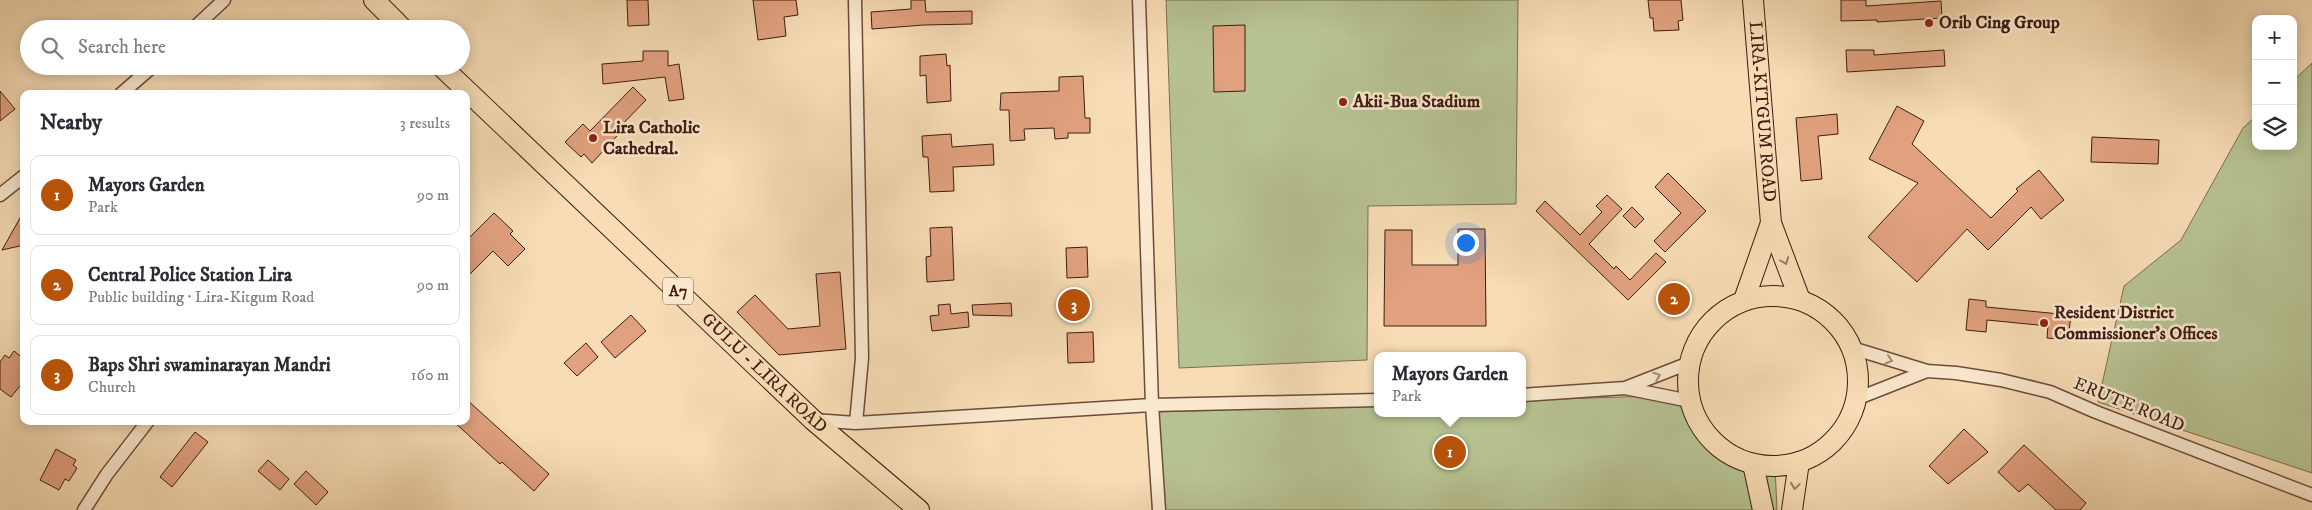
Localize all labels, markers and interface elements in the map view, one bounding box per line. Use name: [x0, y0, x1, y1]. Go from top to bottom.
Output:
place label: Orib Cing Group: [1939, 12, 2060, 34]
map controls: [2252, 15, 2297, 150]
button: +: [2252, 15, 2297, 60]
marker: Orib Cing Group: [1923, 17, 1935, 29]
search box: [20, 20, 470, 75]
street label: LIRA-KITGUM ROAD: [1744, 21, 1780, 203]
icon: search: [38, 34, 66, 62]
text: Search here: [78, 36, 166, 59]
button: −: [2252, 60, 2297, 105]
place label: Akii-Bua Stadium: [1352, 91, 1481, 113]
marker: Akii-Bua Stadium: [1337, 96, 1349, 108]
button: layers: [2252, 105, 2297, 150]
text: Nearby: [40, 110, 102, 136]
text: 3 results: [400, 113, 450, 133]
place label: Lira Catholic Cathedral.: [603, 117, 700, 160]
marker: Lira Catholic Cathedral.: [587, 132, 599, 144]
text: Mayors Garden: [88, 174, 205, 197]
text: 1: [54, 185, 60, 205]
text: 90 m: [417, 185, 449, 205]
text: Park: [88, 197, 118, 217]
your location: [1453, 230, 1479, 256]
one-way arrow: [1779, 256, 1789, 265]
text: Central Police Station Lira: [88, 264, 292, 287]
text: 2: [53, 275, 61, 295]
text: 90 m: [417, 275, 449, 295]
road number: A7: [663, 278, 693, 304]
pin: 2: [1658, 280, 1690, 318]
pin: 3: [1058, 286, 1090, 324]
text: Public building · Lira-Kitgum Road: [88, 287, 314, 307]
place label: Resident District Commissioner's Offices: [2054, 302, 2218, 345]
street label: GULU - LIRA ROAD: [697, 309, 832, 438]
marker: Resident District Commissioner's Offices: [2038, 317, 2050, 329]
popup: [1374, 352, 1526, 417]
text: Baps Shri swaminarayan Mandri: [88, 354, 331, 377]
one-way arrow: [1885, 354, 1893, 364]
text: Mayors Garden: [1392, 363, 1508, 386]
text: 3: [54, 365, 60, 385]
text: 160 m: [411, 365, 449, 385]
one-way arrow: [1652, 372, 1661, 382]
street label: ERUTE ROAD: [2070, 373, 2188, 437]
text: Church: [88, 377, 136, 397]
text: Park: [1392, 386, 1422, 406]
pin: 1: [1434, 433, 1466, 471]
one-way arrow: [1790, 482, 1801, 490]

